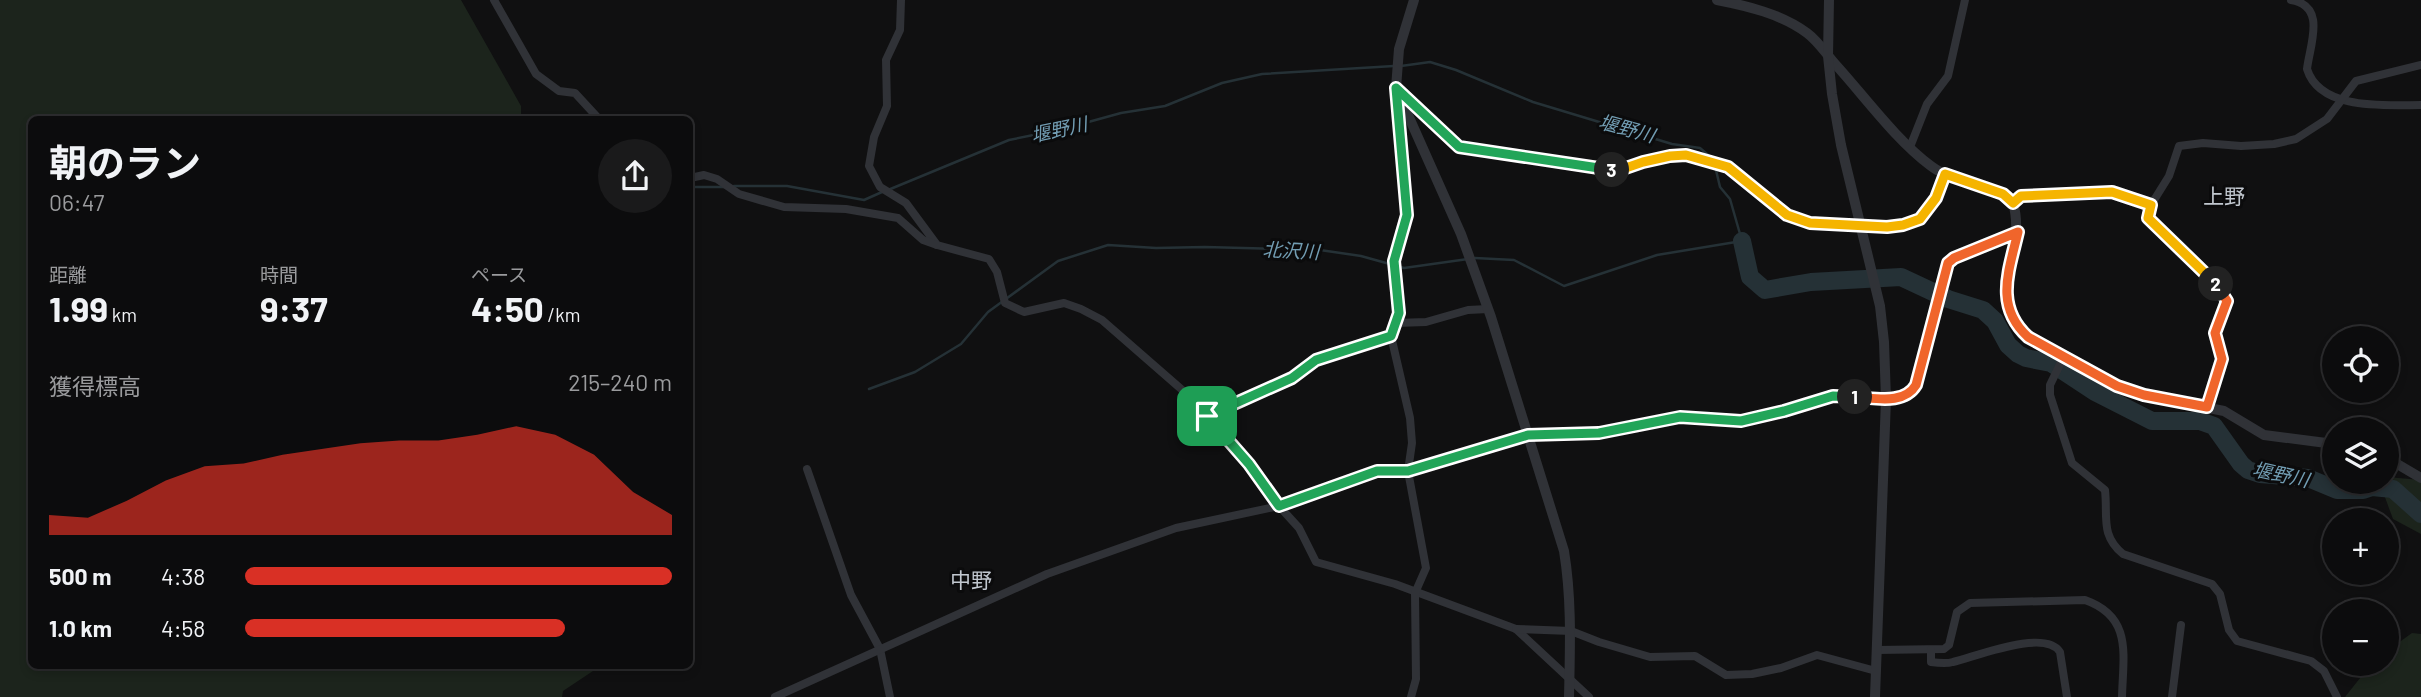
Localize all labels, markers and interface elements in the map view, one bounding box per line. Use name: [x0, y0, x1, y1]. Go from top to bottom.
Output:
water label: 堰野川: [1596, 110, 1659, 147]
water label: 堰野川: [1029, 111, 1091, 146]
text: 朝のラン: [49, 139, 201, 185]
button: share: [598, 139, 672, 213]
pin: 3: [1594, 152, 1630, 188]
text: 3: [1606, 158, 1617, 181]
district label: 上野: [2203, 183, 2245, 208]
text: 06:47: [49, 188, 105, 216]
water label: 北沢川: [1262, 237, 1322, 263]
text: 距離: [49, 263, 87, 286]
text: 時間: [260, 263, 298, 286]
text: ペース: [471, 263, 527, 286]
pin: 2: [2198, 266, 2234, 302]
text: 2: [2210, 272, 2221, 295]
text: 1.99: [49, 287, 108, 329]
text: 9:37: [260, 287, 328, 329]
text: 4:50: [471, 287, 544, 329]
text: km: [108, 303, 137, 326]
text: /km: [544, 303, 580, 326]
map controls: [2322, 326, 2399, 676]
button: locate: [2322, 326, 2399, 403]
text: 215–240 m: [568, 368, 672, 396]
text: 獲得標高: [49, 372, 141, 400]
pin: 1: [1838, 380, 1872, 414]
text: 1: [1851, 385, 1858, 408]
pin: [1177, 386, 1237, 446]
icon: arrive: [1188, 397, 1226, 435]
button: layers: [2322, 417, 2399, 494]
water label: 堰野川: [2251, 457, 2313, 492]
button: +: [2322, 508, 2399, 585]
text: 500 m: [49, 562, 111, 590]
text: 4:38: [161, 562, 205, 590]
district label: 中野: [950, 567, 992, 592]
button: −: [2322, 599, 2399, 676]
text: 1.0 km: [49, 614, 112, 642]
text: 4:58: [161, 614, 205, 642]

